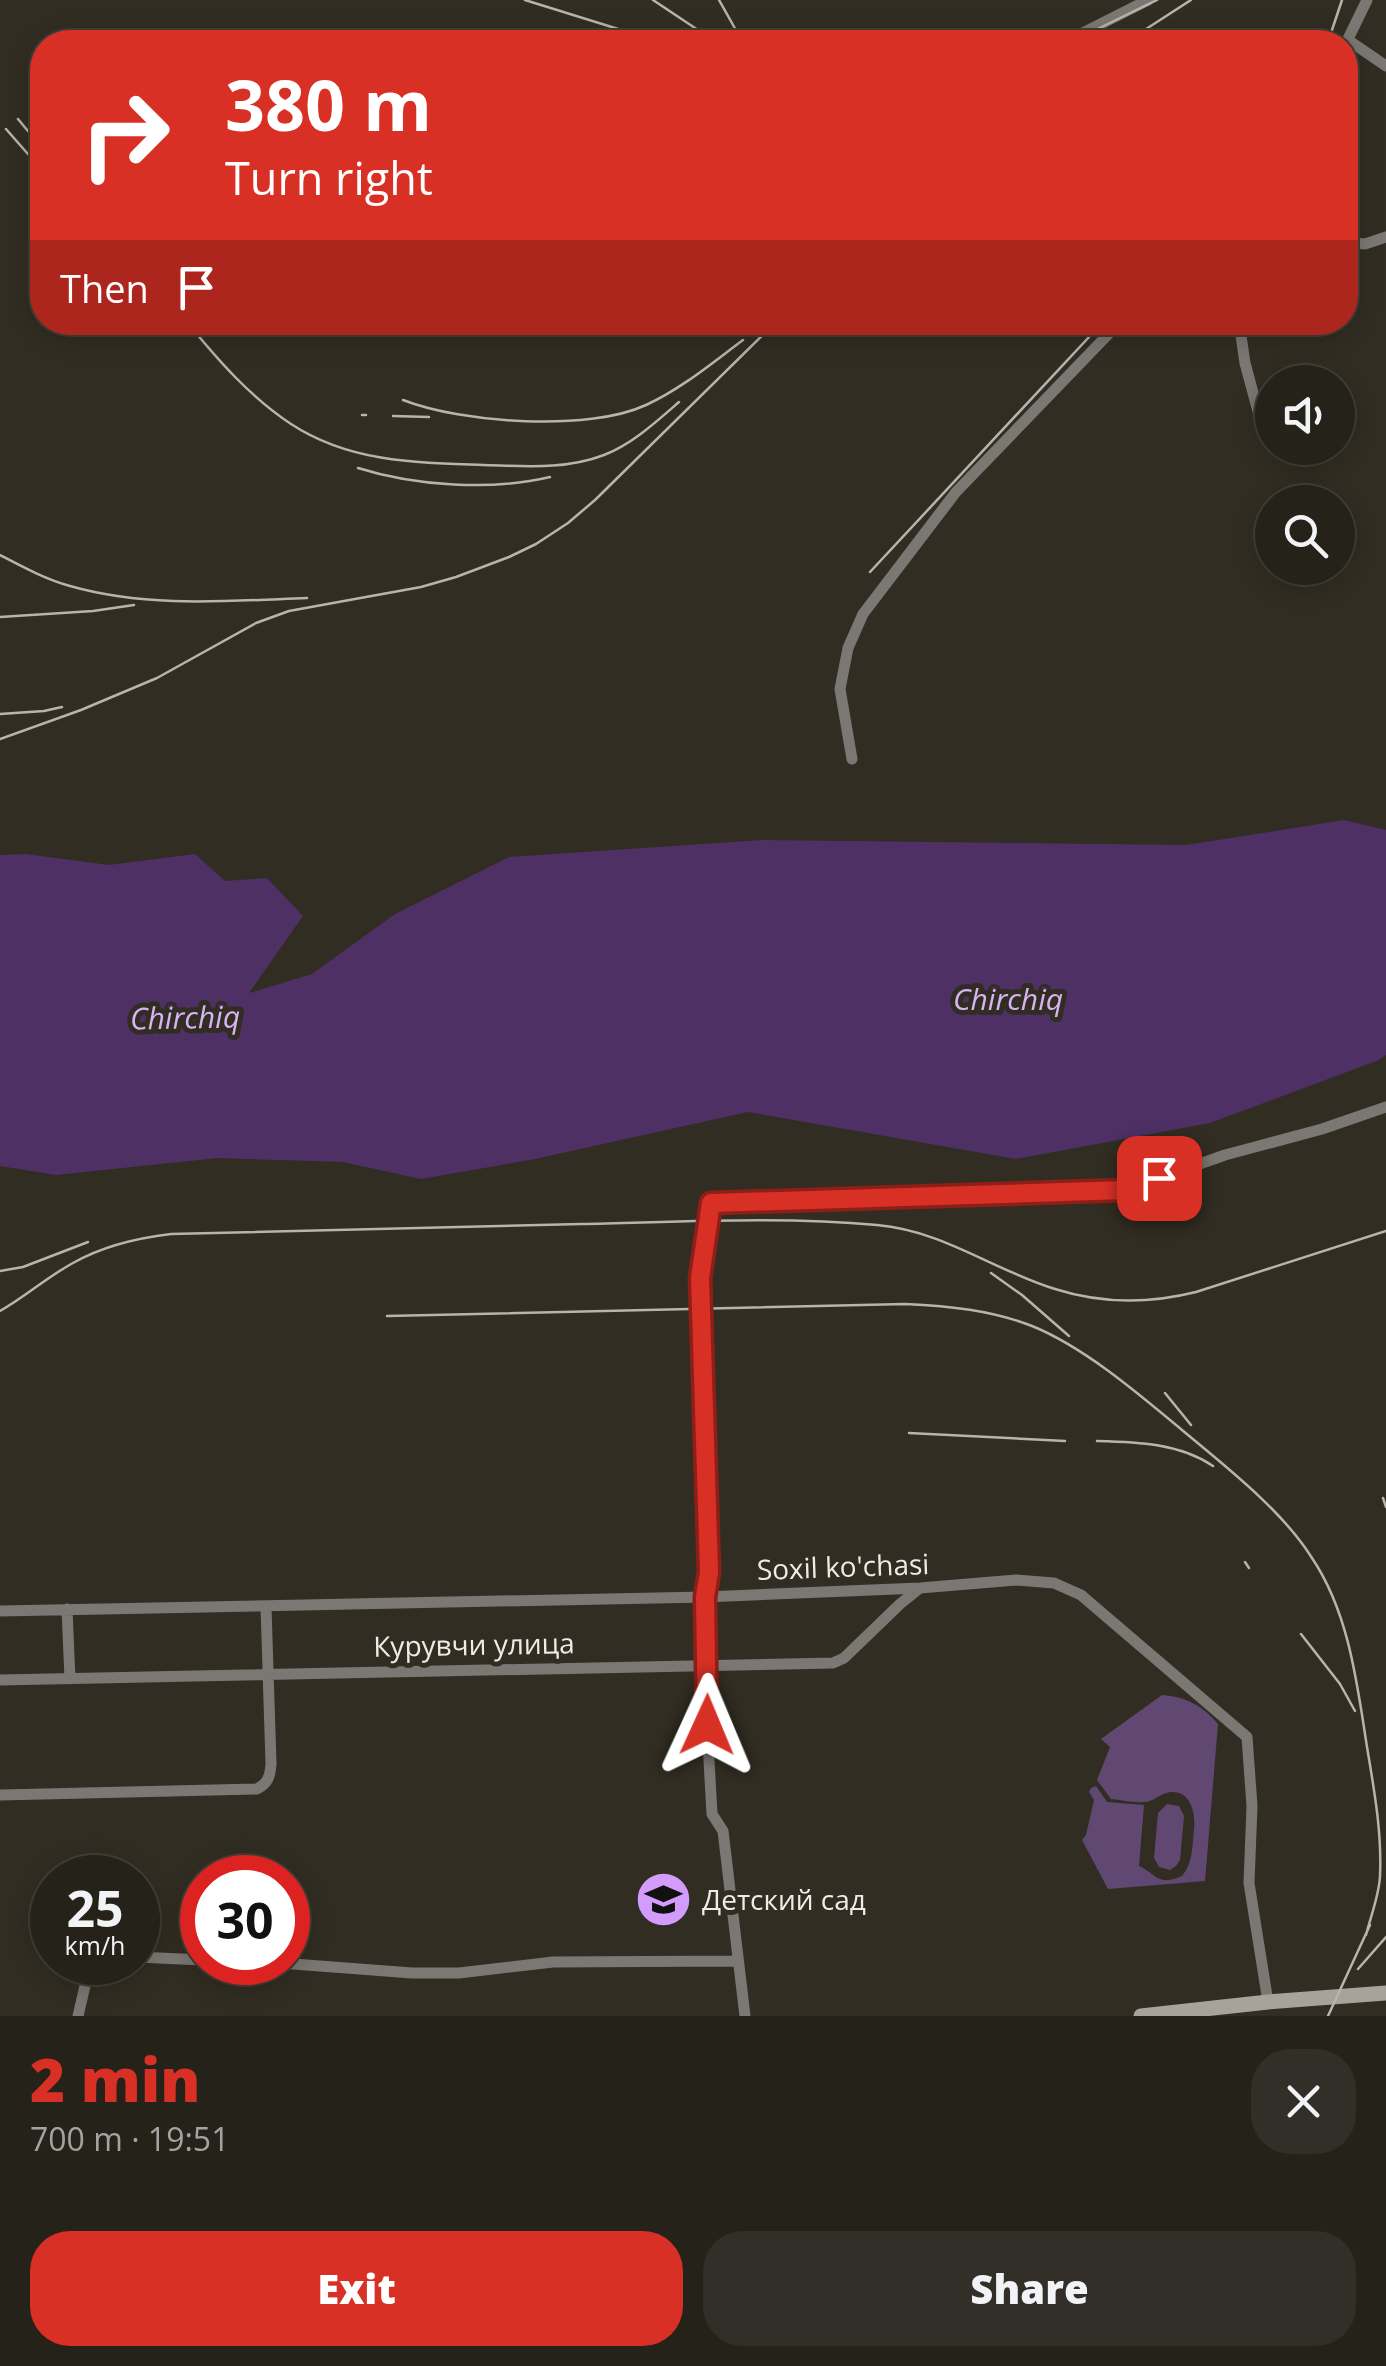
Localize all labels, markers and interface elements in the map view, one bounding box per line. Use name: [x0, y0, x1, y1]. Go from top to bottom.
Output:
text: 380 m: [225, 56, 432, 152]
icon: right: [60, 70, 190, 200]
text: Turn right: [225, 147, 433, 208]
icon: arrive: [169, 260, 224, 315]
text: Then: [60, 262, 149, 314]
map controls: [1255, 365, 1355, 585]
button: sound: [1255, 365, 1355, 465]
button: search: [1255, 485, 1355, 585]
water label: Chirchiq: [953, 978, 1063, 1019]
water label: Chirchiq: [130, 996, 240, 1038]
pin: [1117, 1136, 1202, 1221]
icon: arrive: [1132, 1151, 1187, 1206]
street label: Soxil ko'chasi: [756, 1544, 930, 1588]
street label: Курувчи улица: [373, 1623, 575, 1665]
position arrow: [655, 1673, 759, 1777]
speed limit sign: 30: [180, 1855, 310, 1985]
school or university icon: Детский сад: [633, 1869, 693, 1929]
text: 25: [66, 1874, 124, 1942]
place label: Детский сад: [702, 1880, 866, 1918]
text: km/h: [65, 1928, 125, 1962]
text: 2 min: [30, 2038, 200, 2120]
button: close: [1251, 2049, 1356, 2154]
text: 700 m · 19:51: [30, 2117, 229, 2160]
button: Exit: [30, 2231, 683, 2346]
button: Share: [703, 2231, 1356, 2346]

